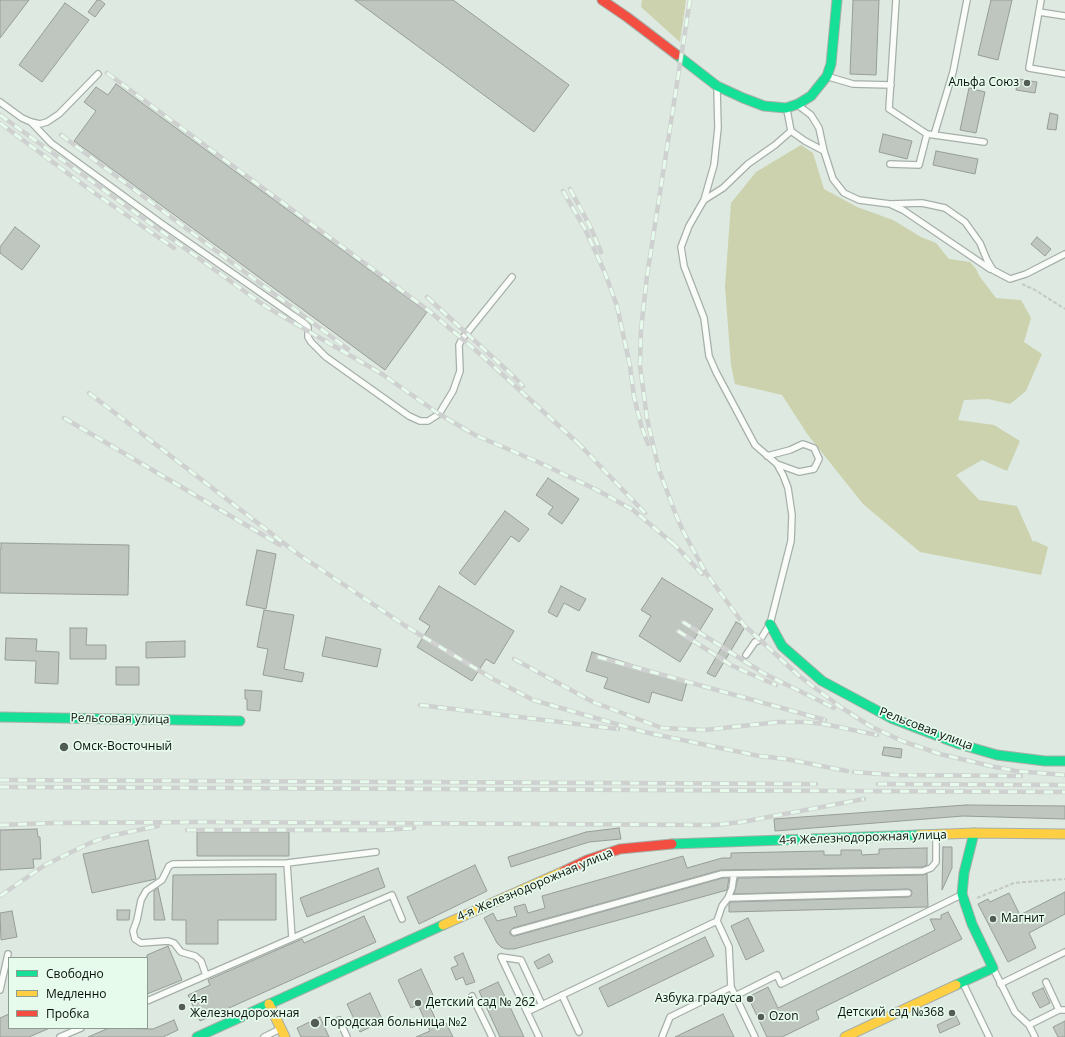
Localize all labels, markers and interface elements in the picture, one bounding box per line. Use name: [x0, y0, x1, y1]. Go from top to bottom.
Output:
place label: Альфа Союз: [949, 76, 1019, 90]
marker: Альфа Союз: [1022, 78, 1032, 88]
street label: Рельсовая улица: [877, 705, 975, 753]
street label: Рельсовая улица: [70, 711, 170, 727]
place label: Омск-Восточный: [73, 740, 172, 754]
marker: Омск-Восточный: [58, 741, 70, 753]
street label: 4-я Железнодорожная улица: [779, 828, 947, 848]
street label: 4-я Железнодорожная улица: [455, 846, 615, 924]
place label: Магнит: [1001, 912, 1045, 926]
marker: Магнит: [988, 914, 998, 924]
legend: [8, 957, 148, 1029]
text: Свободно: [46, 965, 104, 982]
text: Медленно: [46, 985, 106, 1002]
place label: Азбука градуса: [655, 992, 742, 1006]
place label: 4-я Железнодорожная: [190, 993, 299, 1021]
marker: Азбука градуса: [745, 994, 755, 1004]
place label: Детский сад № 262: [426, 996, 535, 1010]
marker: Детский сад № 262: [413, 998, 423, 1008]
marker: 4-я Железнодорожная: [177, 1002, 187, 1012]
text: Пробка: [46, 1005, 89, 1022]
place label: Детский сад №368: [838, 1006, 944, 1020]
marker: Детский сад №368: [947, 1008, 957, 1018]
place label: Ozon: [769, 1010, 799, 1024]
marker: Ozon: [756, 1012, 766, 1022]
place label: Городская больница №2: [324, 1016, 467, 1030]
marker: Городская больница №2: [309, 1017, 321, 1029]

